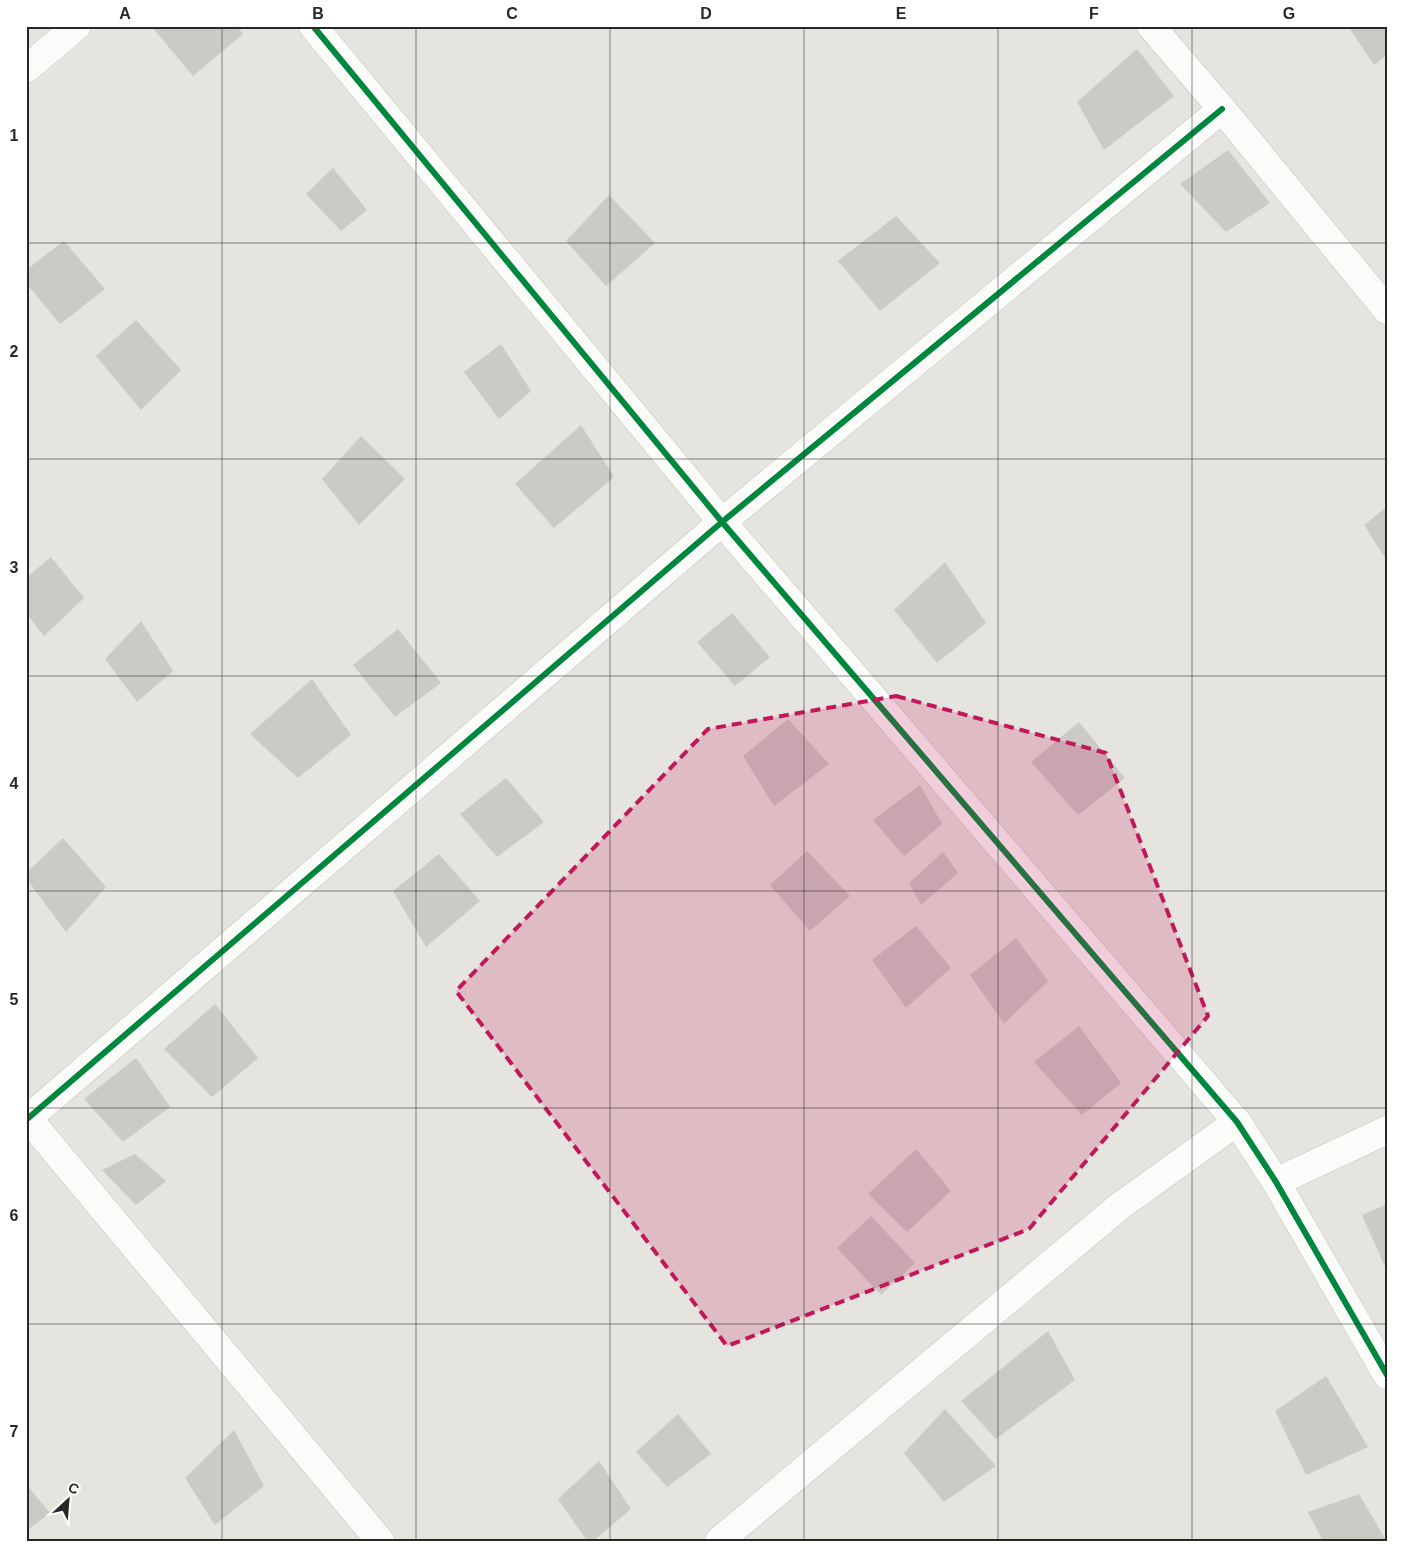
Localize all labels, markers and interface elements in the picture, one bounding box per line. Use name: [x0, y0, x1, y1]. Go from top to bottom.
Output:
text: A: [119, 5, 131, 22]
text: B: [312, 5, 324, 22]
text: C: [506, 5, 518, 22]
text: D: [700, 5, 712, 22]
text: E: [896, 5, 907, 22]
text: F: [1089, 5, 1099, 22]
text: G: [1283, 5, 1295, 22]
text: 1: [10, 127, 19, 144]
text: 2: [10, 343, 19, 360]
text: 3: [10, 559, 19, 576]
text: 4: [10, 775, 19, 792]
text: 5: [10, 991, 19, 1008]
text: 6: [10, 1207, 19, 1224]
text: 7: [10, 1423, 19, 1440]
north arrow: [42, 1474, 92, 1524]
text: С: [66, 1479, 82, 1498]

